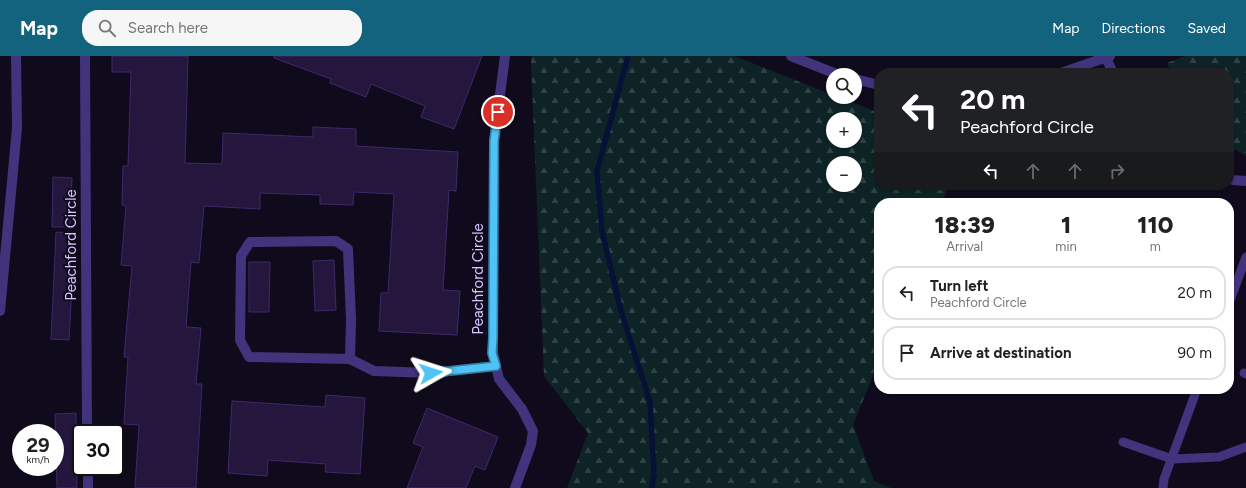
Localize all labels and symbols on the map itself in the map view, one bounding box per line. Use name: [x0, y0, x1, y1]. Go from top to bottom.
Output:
pin: [481, 95, 515, 129]
street label: Peachford Circle: [62, 189, 80, 301]
street label: Peachford Circle: [469, 223, 487, 335]
position arrow: [410, 352, 452, 394]
speed limit sign: 30: [72, 424, 124, 476]

